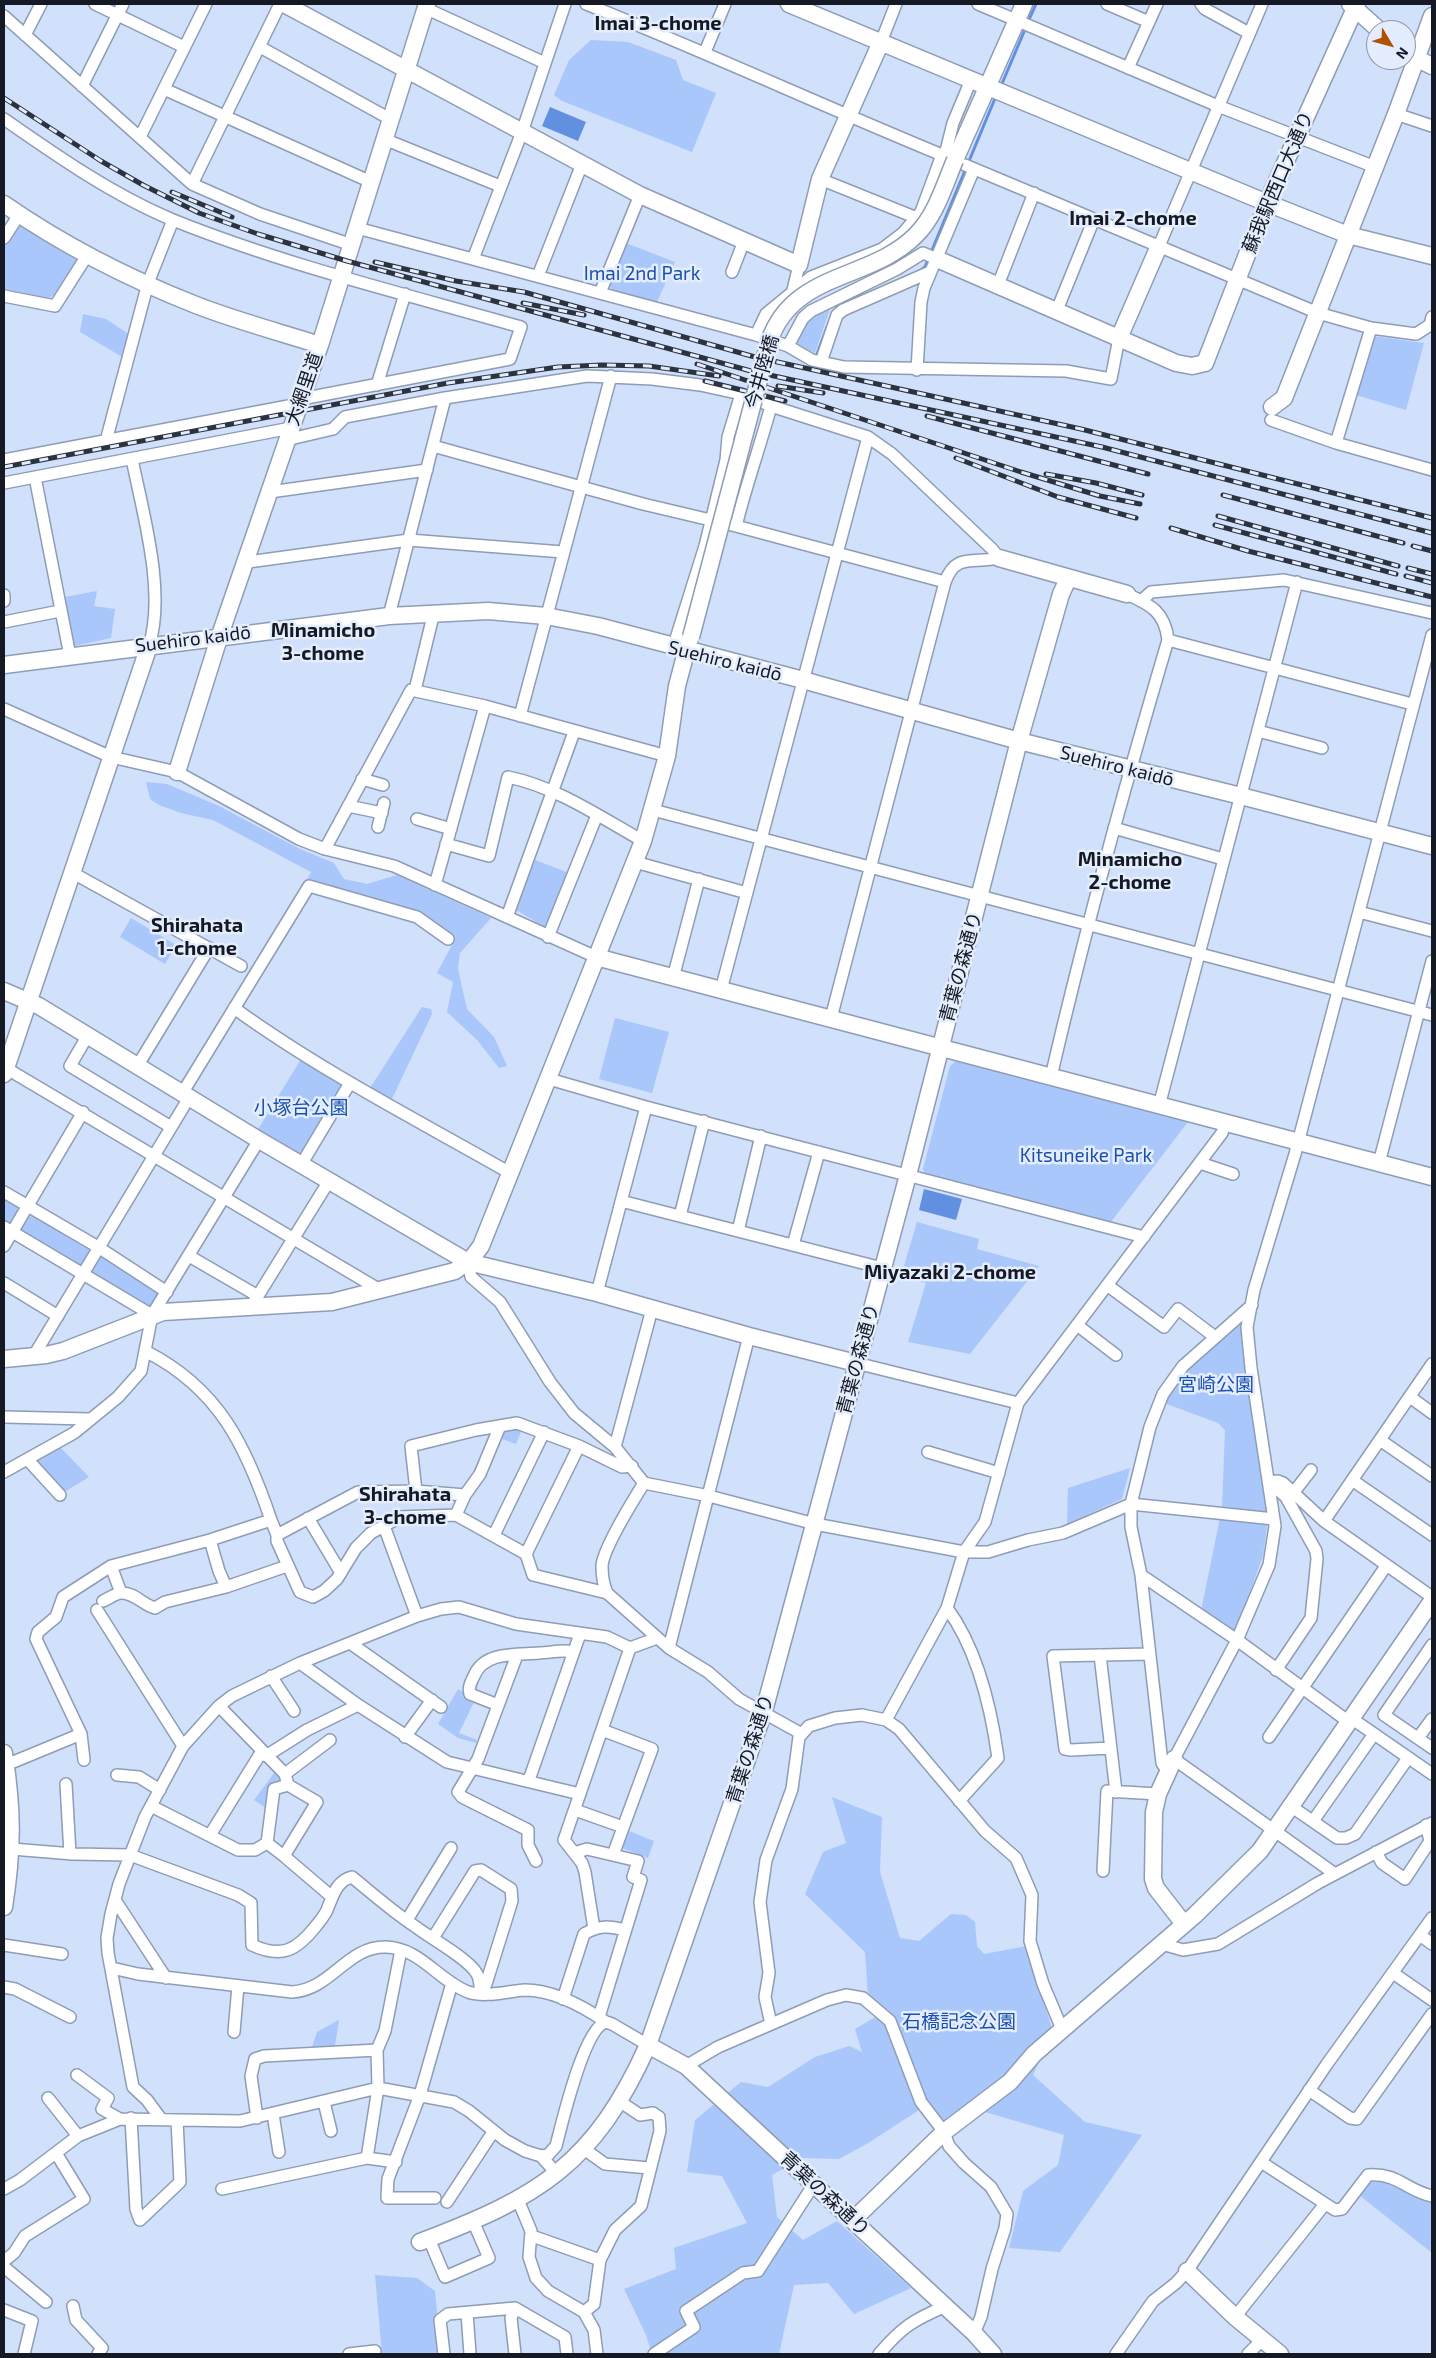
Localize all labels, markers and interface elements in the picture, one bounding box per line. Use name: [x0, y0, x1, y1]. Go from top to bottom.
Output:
district label: Imai 3-chome: [594, 11, 722, 35]
north arrow: [1366, 20, 1416, 70]
text: N: [1393, 45, 1412, 63]
street label: 蘇我駅西口大通り: [1238, 108, 1318, 256]
district label: Imai 2-chome: [1069, 206, 1197, 230]
park label: Imai 2nd Park: [584, 263, 700, 285]
street label: 今井陸橋: [741, 332, 783, 412]
street label: 大網里道: [281, 349, 327, 429]
district label: Minamicho 3-chome: [271, 618, 375, 665]
street label: Suehiro kaidō: [134, 621, 252, 657]
street label: Suehiro kaidō: [666, 636, 784, 686]
street label: Suehiro kaidō: [1058, 741, 1176, 791]
district label: Minamicho 2-chome: [1078, 847, 1182, 894]
street label: 青葉の森通り: [935, 909, 987, 1025]
district label: Shirahata 1-chome: [151, 913, 243, 960]
park label: 小塚台公園: [254, 1097, 348, 1119]
park label: Kitsuneike Park: [1020, 1145, 1152, 1167]
district label: Miyazaki 2-chome: [864, 1260, 1036, 1284]
street label: 青葉の森通り: [832, 1301, 884, 1417]
park label: 宮崎公園: [1178, 1374, 1254, 1396]
district label: Shirahata 3-chome: [359, 1482, 451, 1529]
street label: 青葉の森通り: [722, 1691, 778, 1807]
park label: 石橋記念公園: [902, 2011, 1016, 2033]
street label: 青葉の森通り: [776, 2147, 874, 2241]

